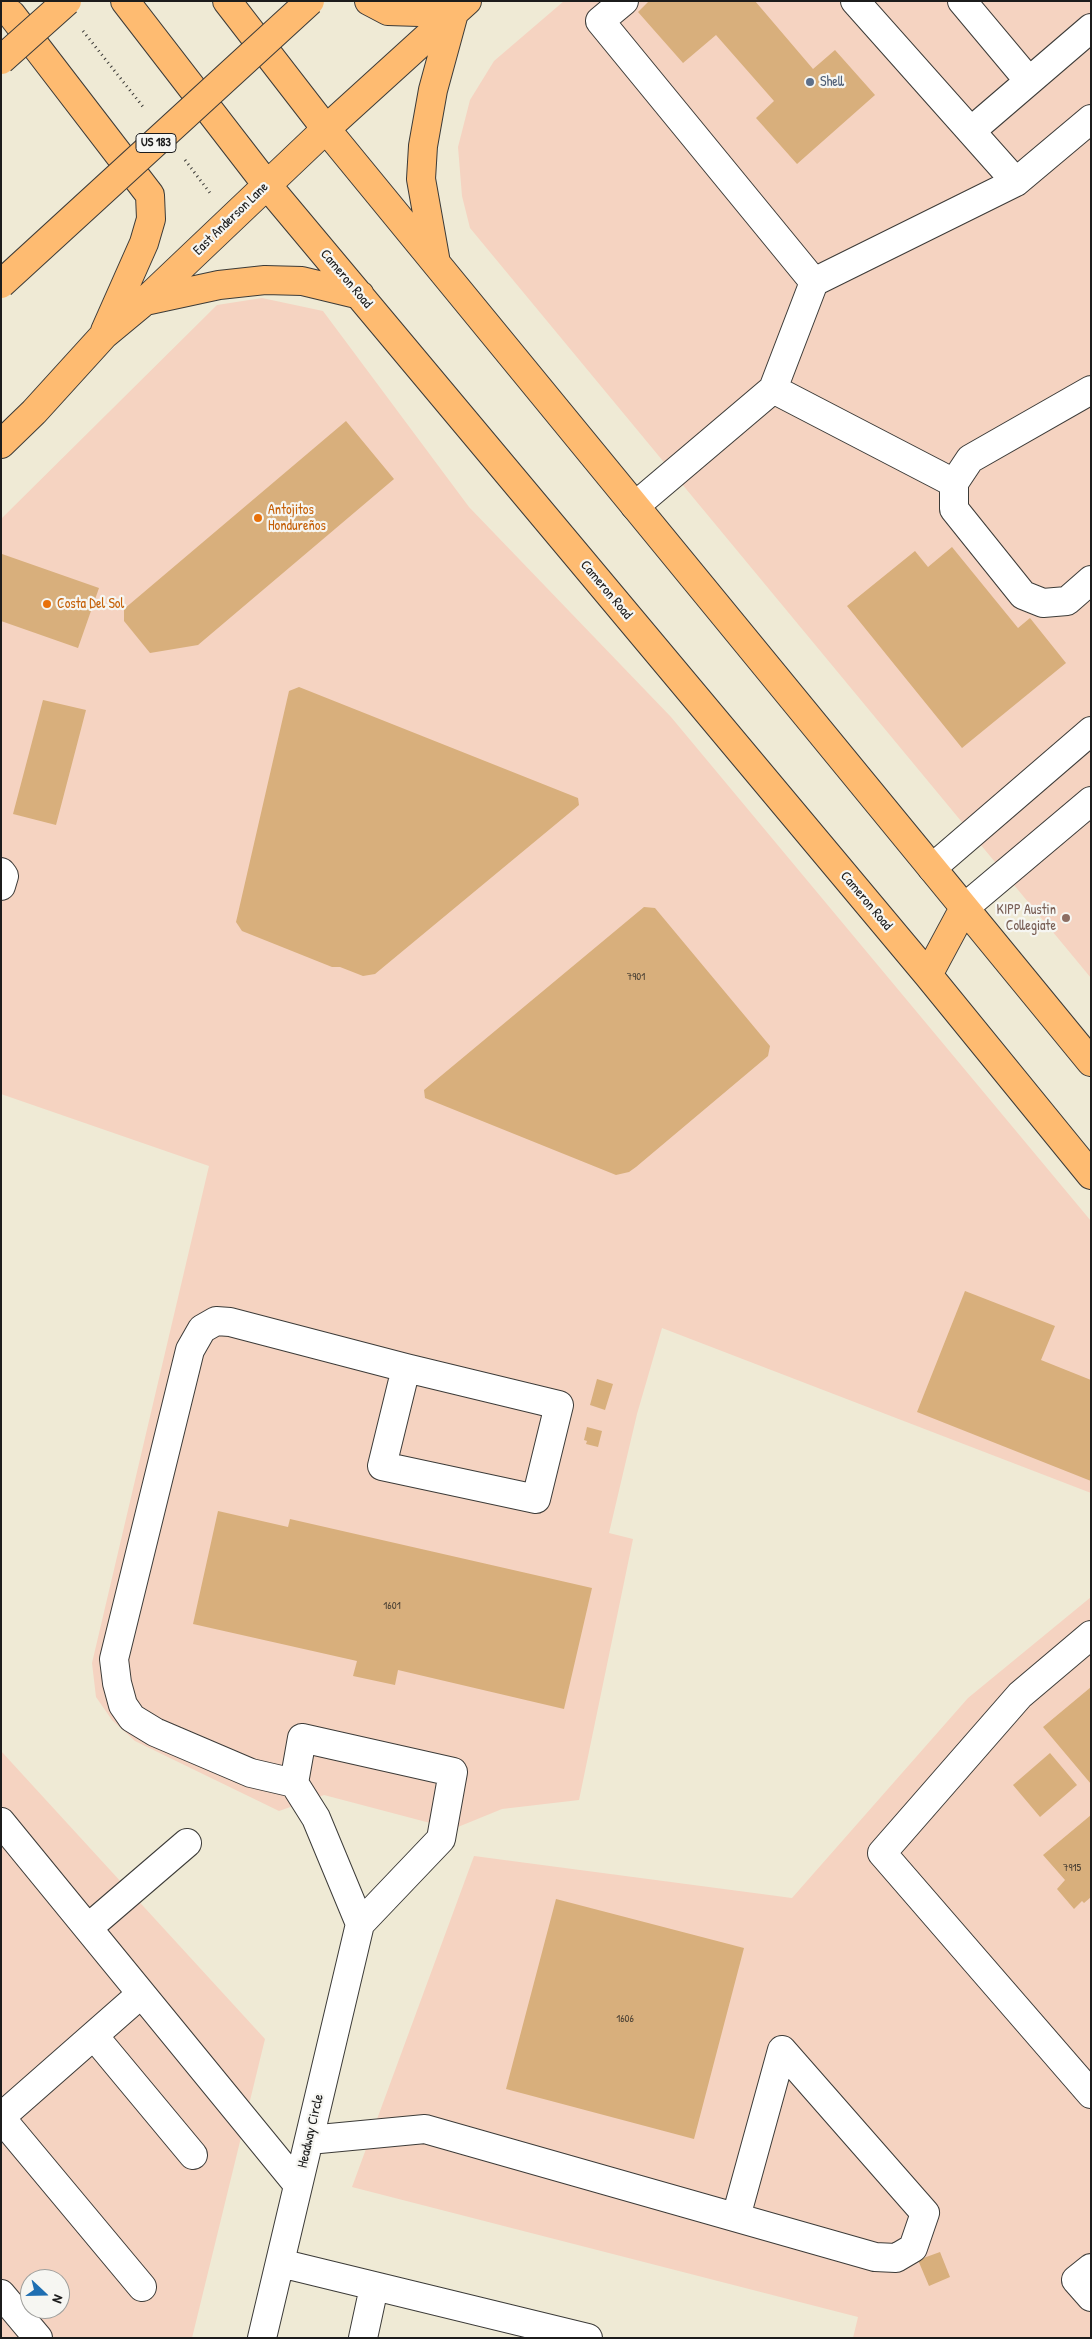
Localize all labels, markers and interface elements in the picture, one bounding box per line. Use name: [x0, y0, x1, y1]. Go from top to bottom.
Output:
place label: Shell: [820, 74, 844, 90]
marker: Shell: [804, 76, 816, 88]
road number: US 183: [136, 134, 176, 152]
street label: East Anderson Lane: [190, 179, 272, 259]
street label: Cameron Road: [316, 246, 376, 312]
place label: Antojitos Hondureños: [268, 502, 326, 534]
marker: Antojitos Hondureños: [252, 512, 264, 524]
street label: Cameron Road: [576, 557, 636, 623]
place label: Costa Del Sol: [57, 596, 124, 612]
marker: Costa Del Sol: [41, 598, 53, 610]
street label: Cameron Road: [836, 868, 896, 934]
place label: KIPP Austin Collegiate: [997, 902, 1056, 934]
marker: KIPP Austin Collegiate: [1060, 912, 1072, 924]
house number: 7901: [627, 970, 645, 984]
house number: 1601: [383, 1599, 401, 1613]
house number: 7915: [1063, 1861, 1081, 1875]
house number: 1606: [616, 2012, 634, 2026]
street label: Headway Circle: [294, 2093, 328, 2169]
north arrow: [20, 2269, 70, 2319]
text: N: [48, 2292, 69, 2306]

